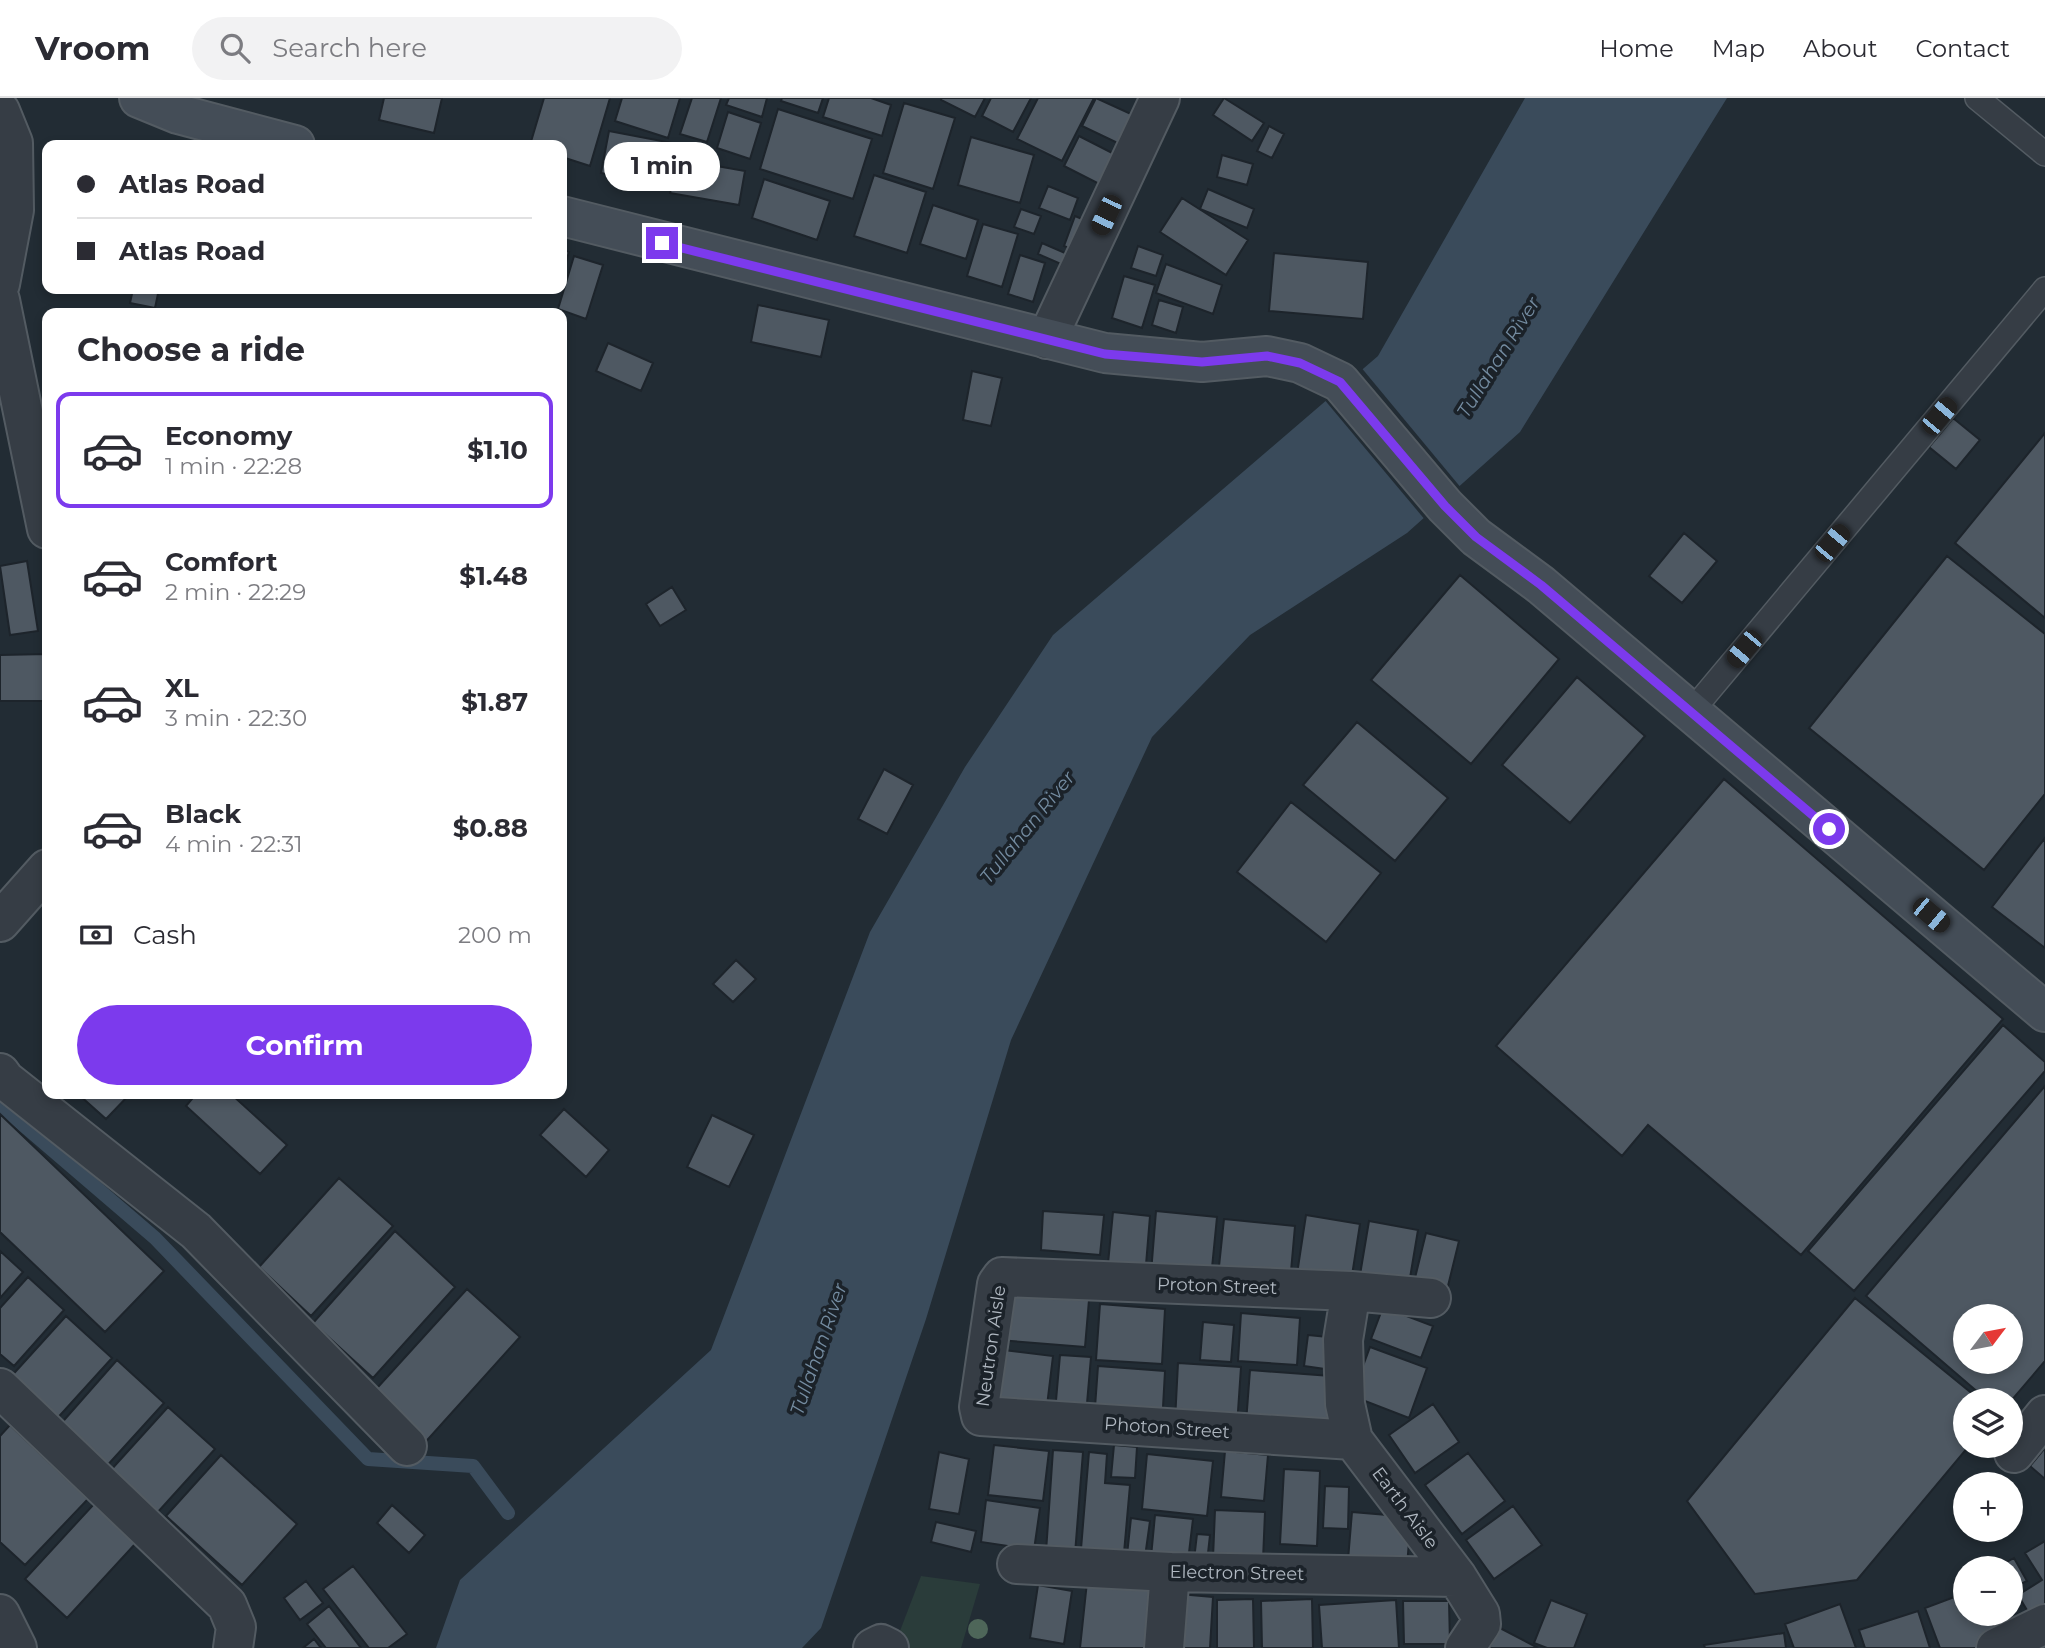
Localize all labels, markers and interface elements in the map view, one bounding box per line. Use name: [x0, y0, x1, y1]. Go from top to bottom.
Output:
search box: [192, 17, 682, 80]
text: Vroom: [35, 28, 150, 68]
icon: search: [216, 29, 254, 67]
text: Search here: [272, 32, 427, 64]
text: Home: [1599, 34, 1674, 63]
text: Map: [1712, 34, 1765, 63]
text: About: [1803, 34, 1877, 63]
text: Contact: [1915, 34, 2010, 63]
callout: 1 min: [604, 142, 720, 190]
text: 1 min: [631, 152, 693, 180]
text: Atlas Road: [119, 168, 265, 200]
car: [1088, 192, 1125, 238]
route end: [646, 227, 678, 259]
text: Atlas Road: [119, 235, 265, 267]
water label: Tullahan River: [1452, 292, 1545, 422]
text: Choose a ride: [77, 330, 305, 369]
car: [1918, 393, 1961, 439]
icon: car: [81, 419, 144, 482]
text: Economy: [165, 420, 292, 452]
text: $1.10: [467, 434, 528, 466]
text: 1 min · 22:28: [165, 452, 302, 480]
car: [1811, 520, 1854, 566]
icon: car: [81, 545, 144, 608]
text: Comfort: [165, 546, 277, 578]
text: $1.48: [459, 560, 528, 592]
text: 2 min · 22:29: [165, 578, 306, 606]
car: [1723, 626, 1766, 672]
icon: car: [81, 671, 144, 734]
text: XL: [165, 672, 199, 704]
text: $1.87: [461, 686, 528, 718]
text: 3 min · 22:30: [165, 704, 307, 732]
water label: Tullahan River: [975, 766, 1080, 888]
icon: car: [81, 797, 144, 860]
text: Black: [165, 798, 241, 830]
text: $0.88: [453, 812, 528, 844]
route start: [1813, 813, 1845, 845]
text: 4 min · 22:31: [165, 830, 303, 858]
car: [1909, 893, 1954, 937]
icon: cash: [77, 916, 115, 954]
text: Cash: [133, 919, 197, 951]
text: 200 m: [458, 921, 532, 949]
button: Confirm: [77, 1005, 532, 1085]
street label: Proton Street: [1156, 1273, 1278, 1299]
water label: Tullahan River: [785, 1280, 852, 1418]
street label: Neutron Aisle: [972, 1284, 1010, 1408]
north arrow: [1953, 1304, 2023, 1374]
map controls: [1953, 1304, 2023, 1626]
button: layers: [1953, 1388, 2023, 1458]
street label: Photon Street: [1103, 1413, 1231, 1443]
street label: Earth Aisle: [1367, 1463, 1443, 1553]
button: +: [1953, 1472, 2023, 1542]
button: −: [1953, 1556, 2023, 1626]
street label: Electron Street: [1169, 1561, 1305, 1585]

